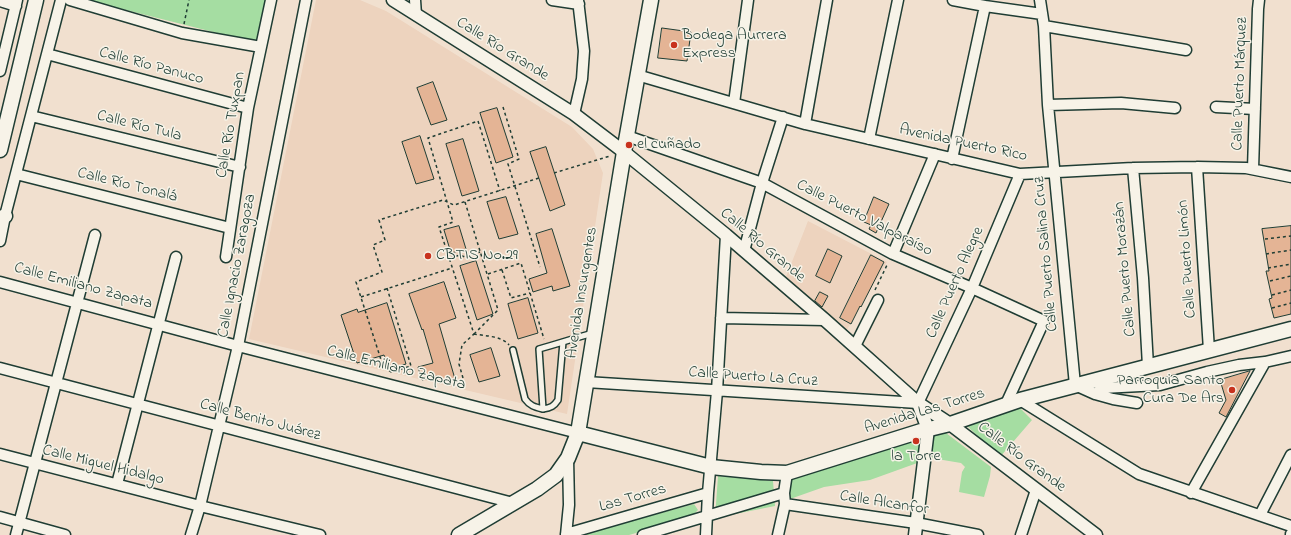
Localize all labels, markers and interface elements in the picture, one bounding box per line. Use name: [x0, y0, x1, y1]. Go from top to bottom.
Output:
street label: Calle Río Grande: [452, 14, 552, 86]
street label: Calle Puerto Márquez: [1229, 17, 1253, 151]
place label: Bodega Aurrera Express: [682, 26, 787, 64]
marker: Bodega Aurrera Express: [669, 40, 679, 50]
street label: Calle Río Panuco: [97, 44, 205, 90]
street label: Calle Río Tuxpan: [213, 70, 251, 180]
street label: Calle Río Tula: [95, 107, 183, 147]
street label: Avenida Puerto Rico: [897, 121, 1029, 167]
place label: el cuñado: [637, 135, 701, 155]
marker: el cuñado: [624, 140, 634, 150]
street label: Calle Río Tonalá: [75, 164, 179, 208]
street label: Calle Puerto Valparaíso: [793, 176, 935, 262]
street label: Calle Puerto Salina Cruz: [1031, 176, 1063, 332]
street label: Calle Ignacio Zaragoza: [215, 193, 261, 339]
street label: Calle Puerto Limón: [1174, 199, 1202, 319]
street label: Calle Puerto Morazán: [1111, 201, 1141, 337]
street label: Calle Río Grande: [715, 205, 809, 287]
street label: Calle Puerto Alegre: [923, 224, 989, 342]
street label: Avenida Insurgentes: [563, 226, 603, 360]
place label: CBTIS No.29: [436, 246, 518, 266]
marker: CBTIS No.29: [423, 251, 433, 261]
street label: Calle Emiliano Zapata: [12, 259, 154, 315]
street label: Calle Emiliano Zapata: [325, 342, 467, 396]
street label: Calle Puerto La Cruz: [688, 364, 818, 392]
place label: Parroquia Santo Cura De Ars: [1117, 371, 1224, 409]
street label: Avenida Las Torres: [862, 385, 988, 439]
marker: Parroquia Santo Cura De Ars: [1227, 385, 1237, 395]
street label: Calle Benito Juárez: [198, 396, 322, 446]
street label: Calle Río Grande: [973, 419, 1069, 497]
marker: la Torre: [911, 436, 921, 446]
street label: Calle Miguel Hidalgo: [40, 442, 166, 490]
place label: la Torre: [891, 447, 941, 467]
street label: Las Torres: [597, 480, 669, 518]
street label: Calle Alcanfor: [838, 487, 930, 521]

